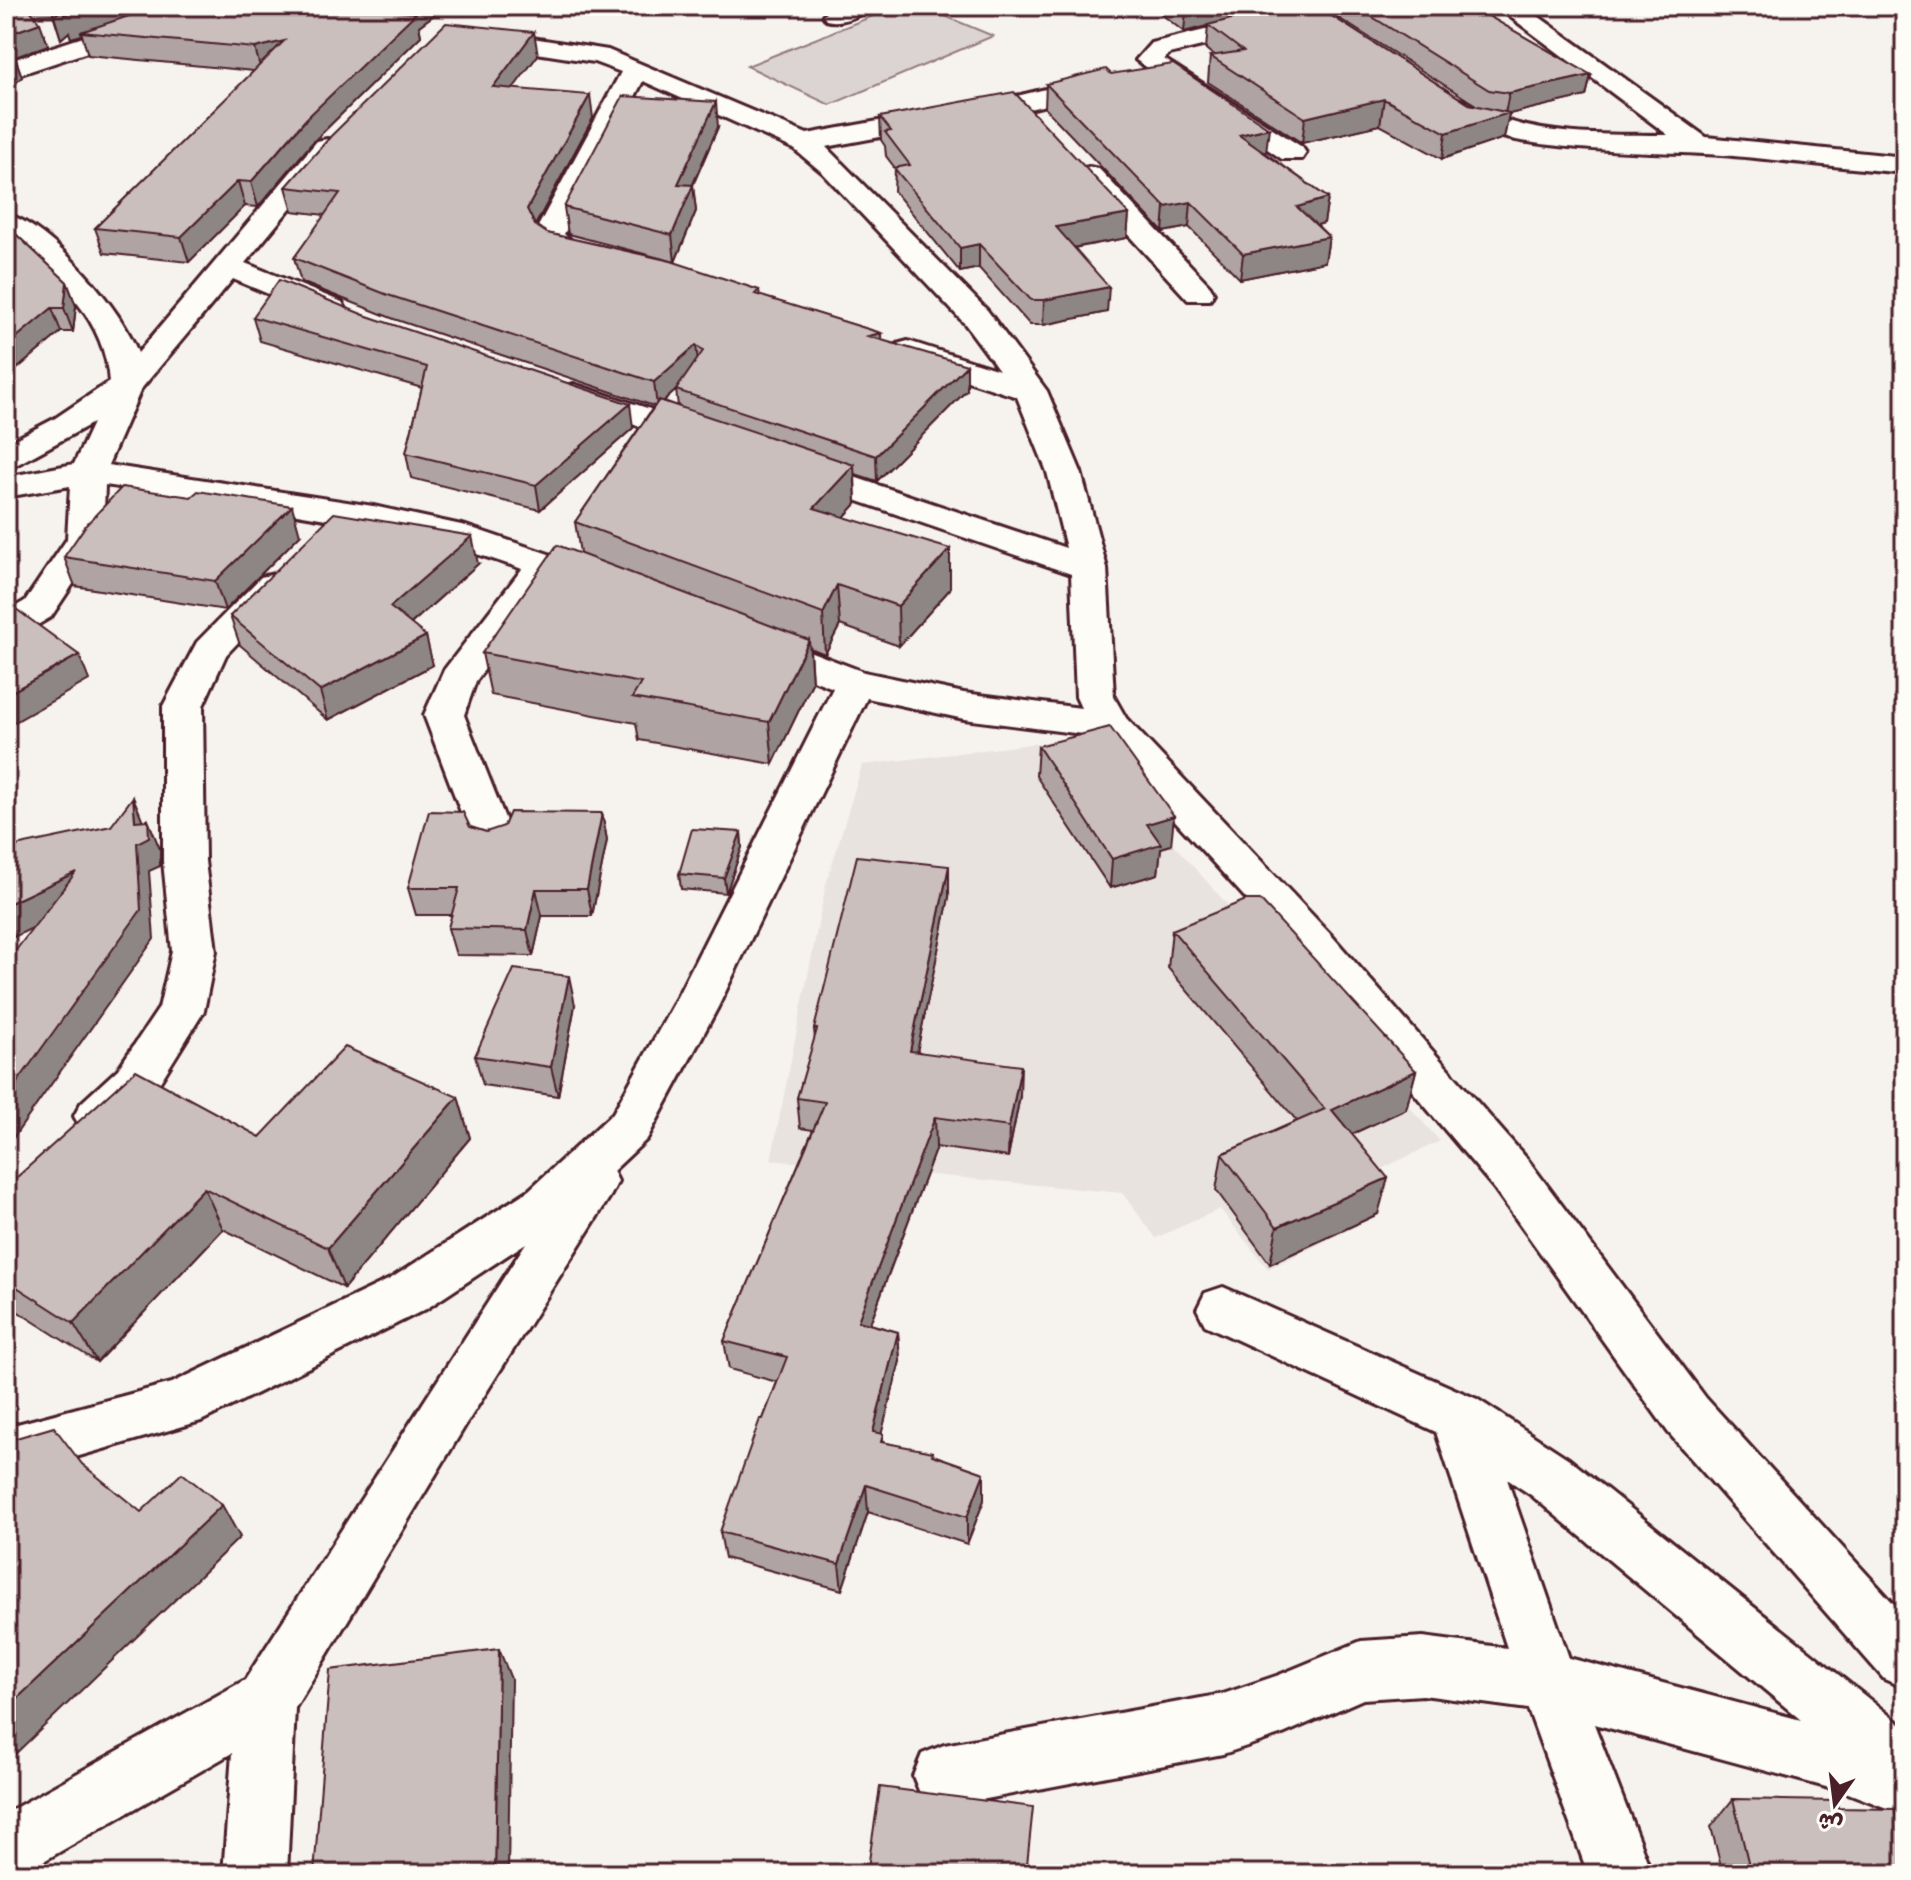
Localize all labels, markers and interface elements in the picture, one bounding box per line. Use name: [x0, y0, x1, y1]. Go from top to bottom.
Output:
north arrow: [1795, 1764, 1875, 1844]
text: ش: [1816, 1805, 1846, 1838]

